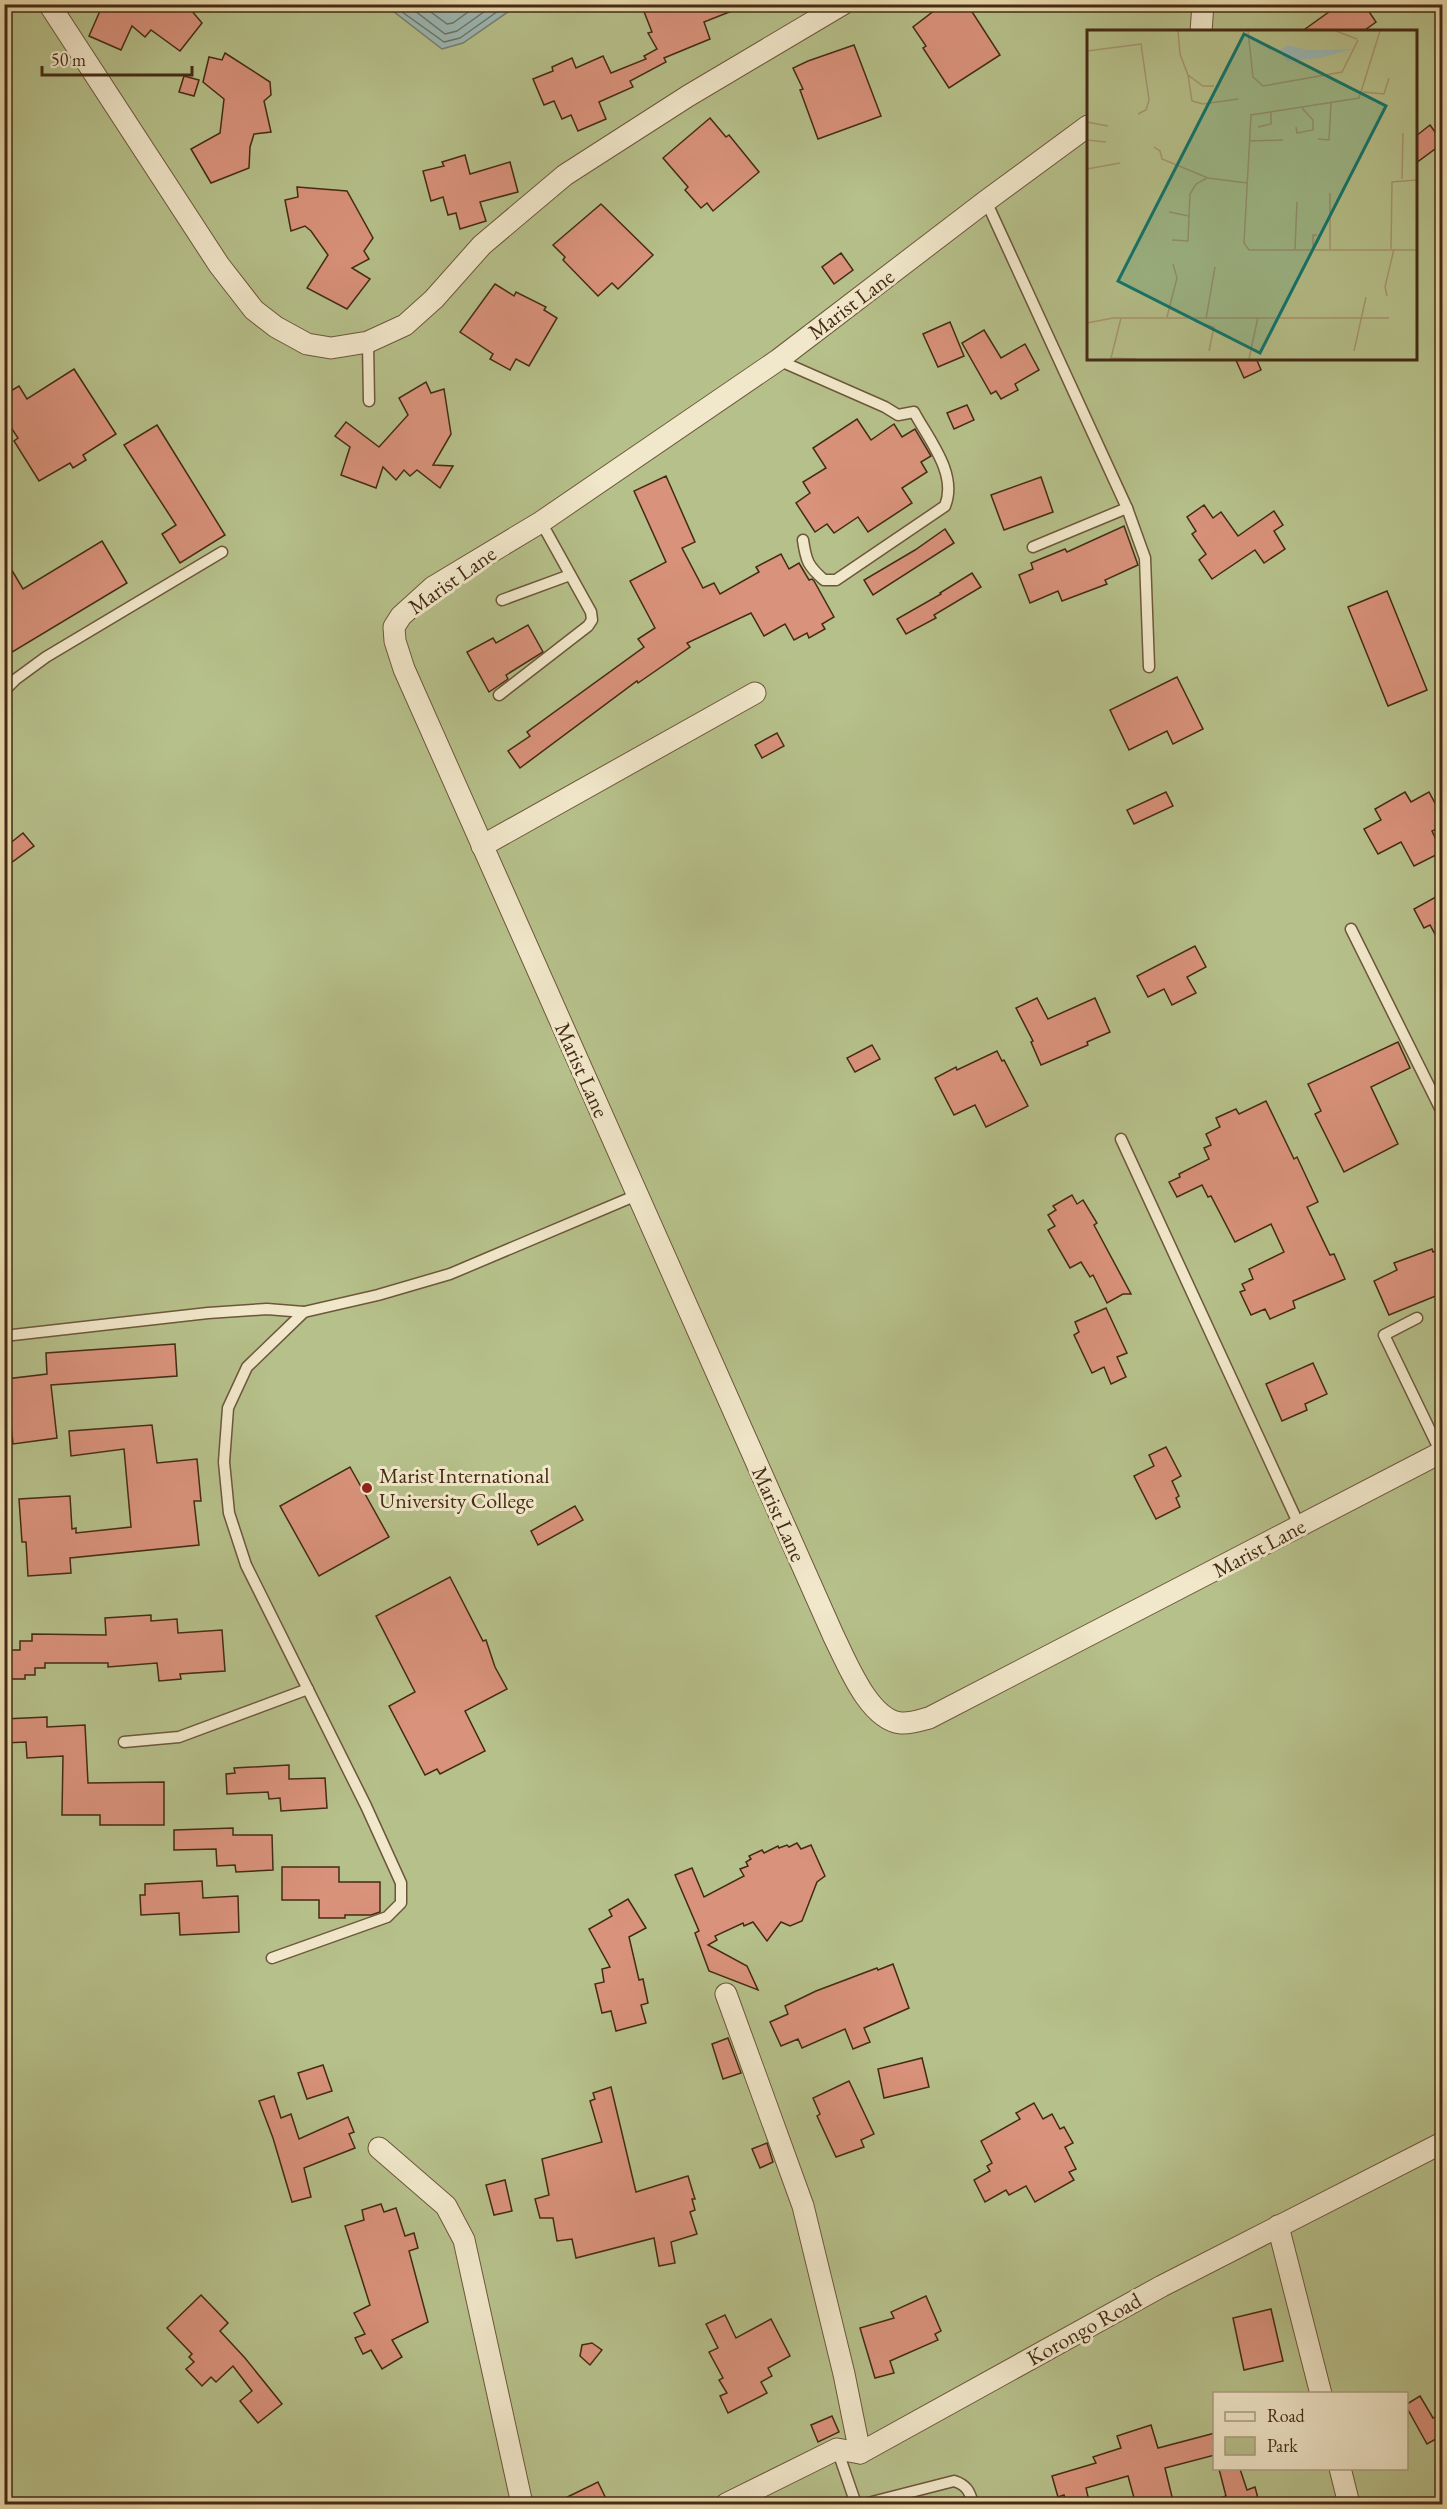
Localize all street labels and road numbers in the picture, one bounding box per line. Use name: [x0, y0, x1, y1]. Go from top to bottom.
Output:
street label: Marist Lane: [802, 262, 900, 346]
street label: Marist Lane: [402, 539, 502, 621]
street label: Marist Lane: [548, 1018, 616, 1122]
street label: Marist Lane: [745, 1462, 813, 1566]
street label: Marist Lane: [1208, 1511, 1311, 1585]
street label: Korongo Road: [1022, 2285, 1147, 2372]

